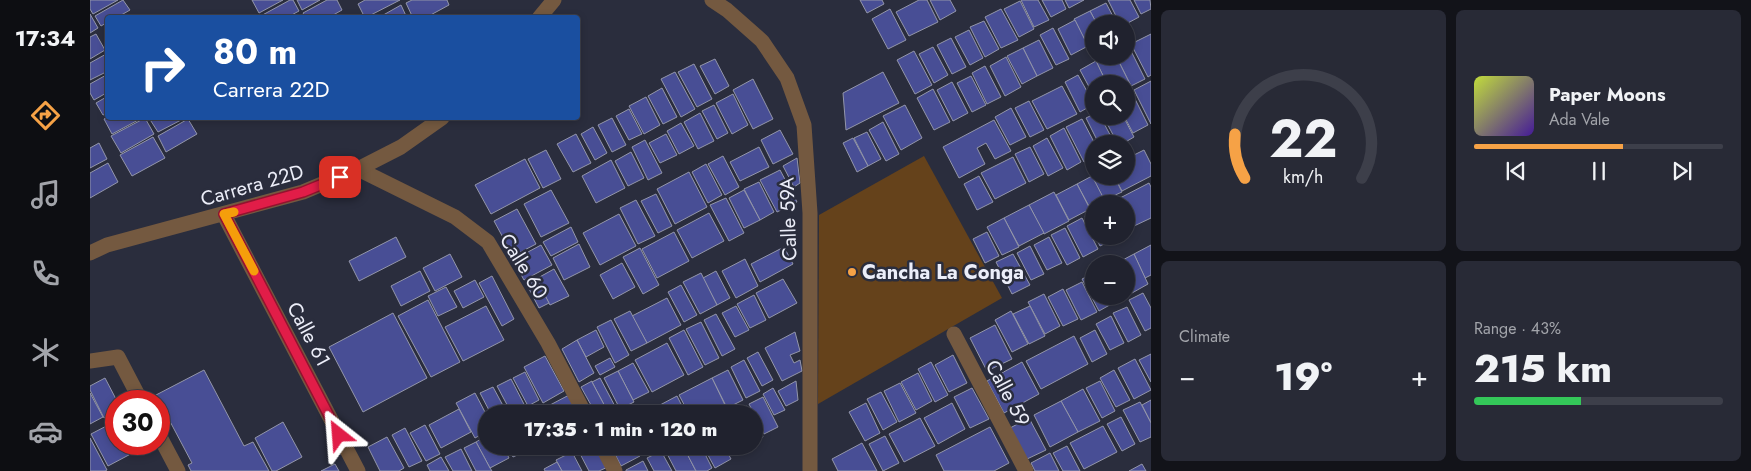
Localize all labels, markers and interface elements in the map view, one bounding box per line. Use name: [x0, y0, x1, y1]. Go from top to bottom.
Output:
map controls: [1085, 15, 1135, 305]
button: sound: [1085, 15, 1135, 65]
text: 17:34: [15, 22, 75, 54]
text: 80 m: [213, 27, 297, 77]
icon: right: [130, 35, 195, 100]
text: Carrera 22D: [213, 73, 329, 105]
button: search: [1085, 75, 1135, 125]
text: Paper Moons: [1549, 81, 1666, 108]
icon: directions: [28, 98, 63, 133]
text: 22: [1269, 101, 1338, 177]
text: Ada Vale: [1549, 108, 1610, 131]
button: layers: [1085, 135, 1135, 185]
pin: [319, 156, 361, 198]
street label: Carrera 22D: [197, 157, 307, 214]
icon: previous: [1502, 157, 1530, 185]
icon: pause: [1585, 157, 1613, 185]
icon: next: [1668, 157, 1696, 185]
icon: arrive: [326, 163, 354, 191]
text: km/h: [1283, 164, 1324, 190]
street label: Calle 59A: [773, 176, 804, 261]
icon: music: [28, 177, 63, 212]
button: +: [1085, 195, 1135, 245]
street label: Calle 60: [492, 228, 555, 305]
button: −: [1085, 255, 1135, 305]
icon: phone: [28, 256, 63, 291]
place label: Cancha La Conga: [862, 258, 1024, 287]
marker: Cancha La Conga: [846, 266, 858, 278]
street label: Calle 61: [279, 297, 338, 372]
text: Range · 43%: [1474, 317, 1561, 340]
text: Climate: [1179, 325, 1230, 348]
icon: climate: [28, 335, 63, 370]
text: 215 km: [1474, 341, 1612, 396]
text: 19°: [1274, 349, 1332, 404]
street label: Calle 59: [978, 355, 1037, 432]
text: −: [1179, 356, 1196, 397]
text: +: [1411, 356, 1428, 397]
speed limit sign: 30: [105, 390, 170, 455]
position arrow: [312, 408, 364, 460]
icon: car: [28, 414, 63, 449]
text: 17:35 · 1 min · 120 m: [524, 416, 717, 443]

